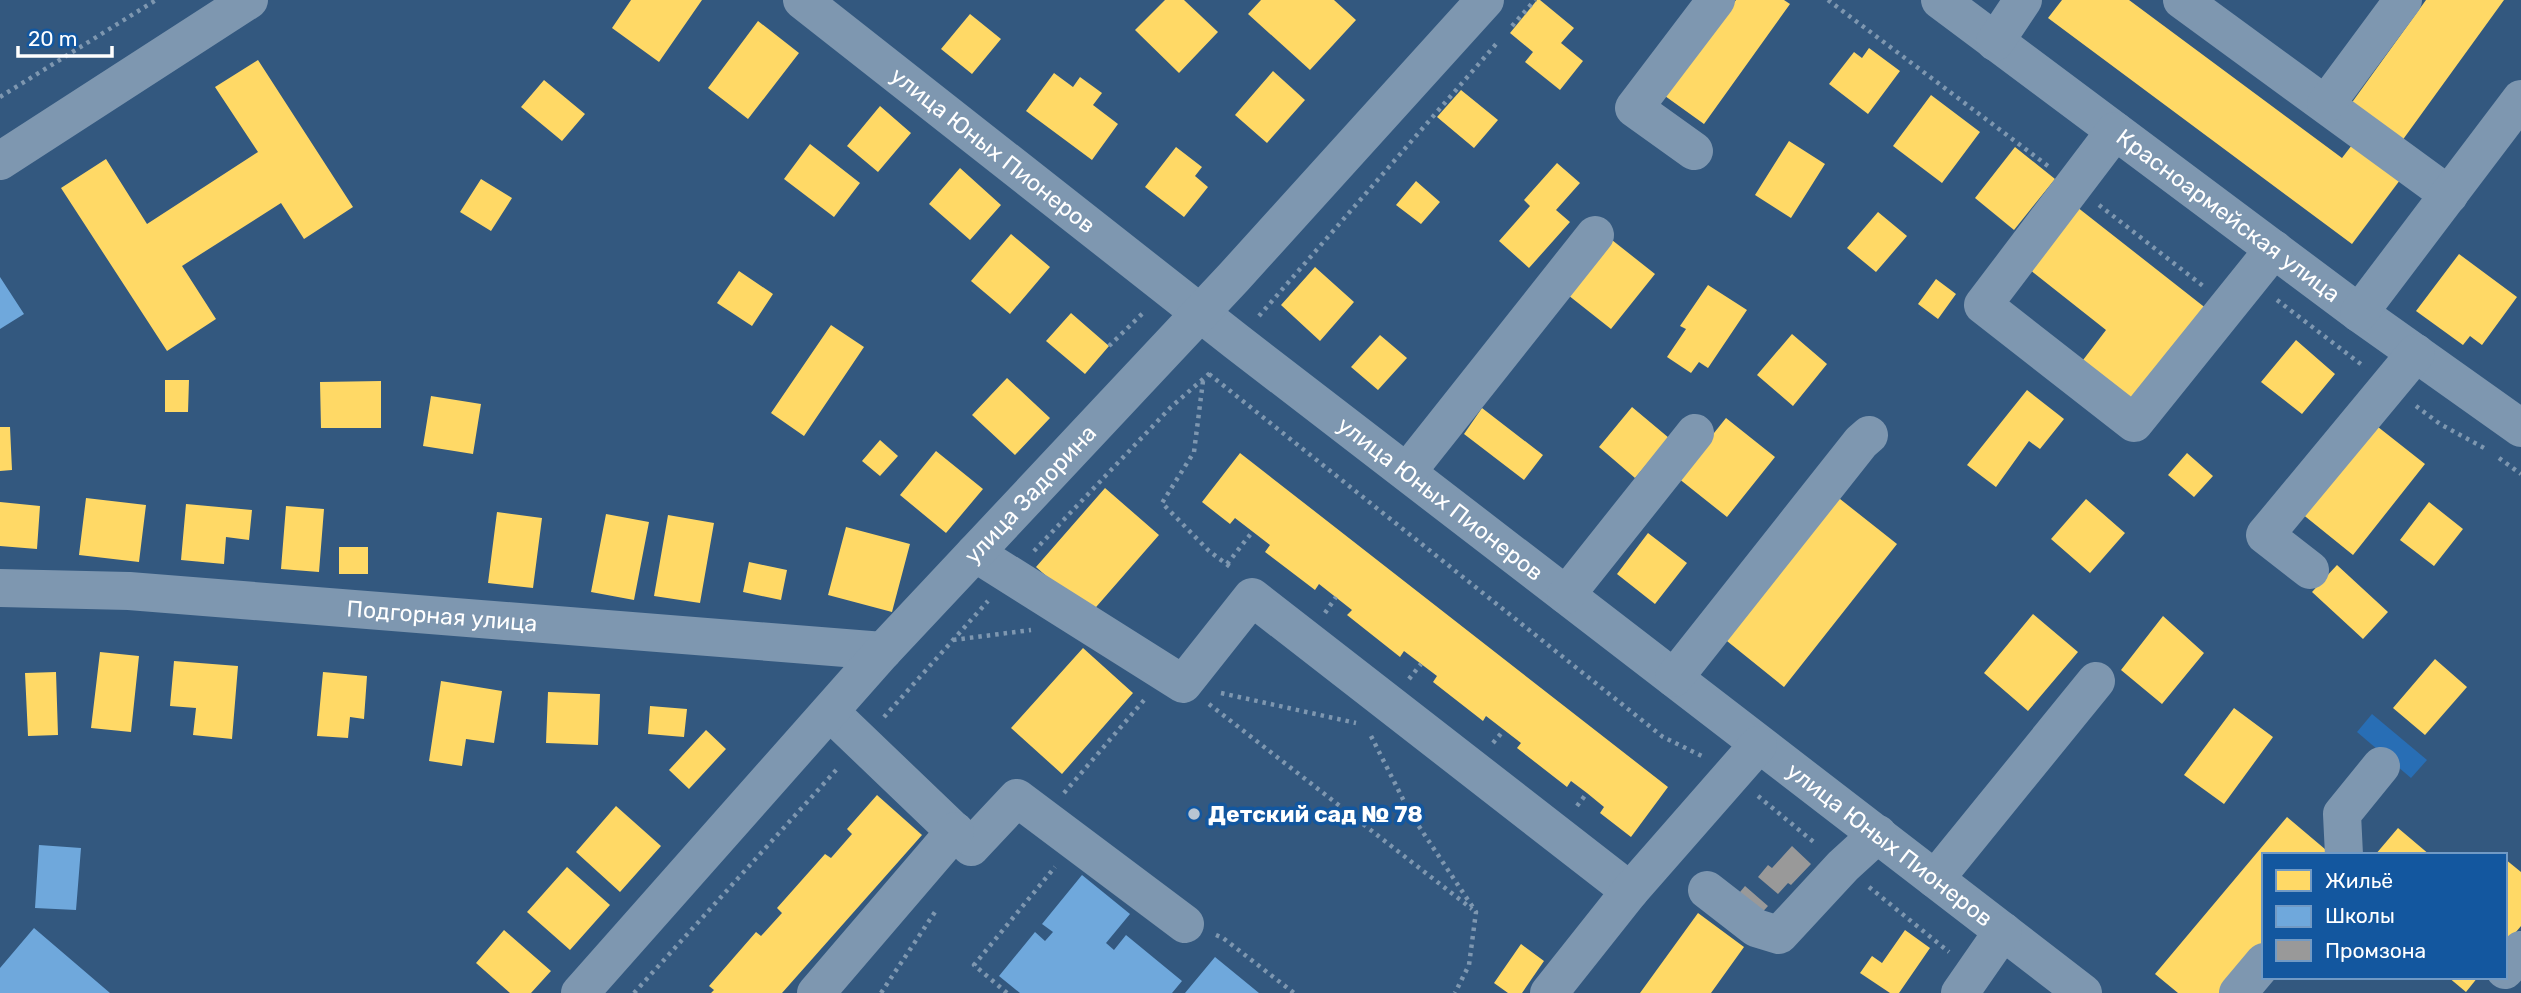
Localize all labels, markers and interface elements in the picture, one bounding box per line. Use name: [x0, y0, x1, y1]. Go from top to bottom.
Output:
scale bar: [18, 14, 112, 58]
text: 20 m: [28, 26, 77, 51]
street label: улица Юных Пионеров: [885, 61, 1101, 239]
street label: Красноармейская улица: [2111, 123, 2346, 308]
street label: улица Юных Пионеров: [1332, 410, 1549, 587]
street label: улица Задорина: [958, 419, 1102, 569]
street label: Подгорная улица: [346, 594, 538, 637]
street label: улица Юных Пионеров: [1781, 756, 1998, 932]
place label: Детский сад № 78: [1208, 800, 1423, 828]
marker: Детский сад № 78: [1186, 806, 1202, 822]
legend: [2262, 853, 2507, 979]
text: Жильё: [2325, 868, 2393, 893]
text: Школы: [2325, 903, 2395, 928]
text: Промзона: [2325, 938, 2426, 963]

